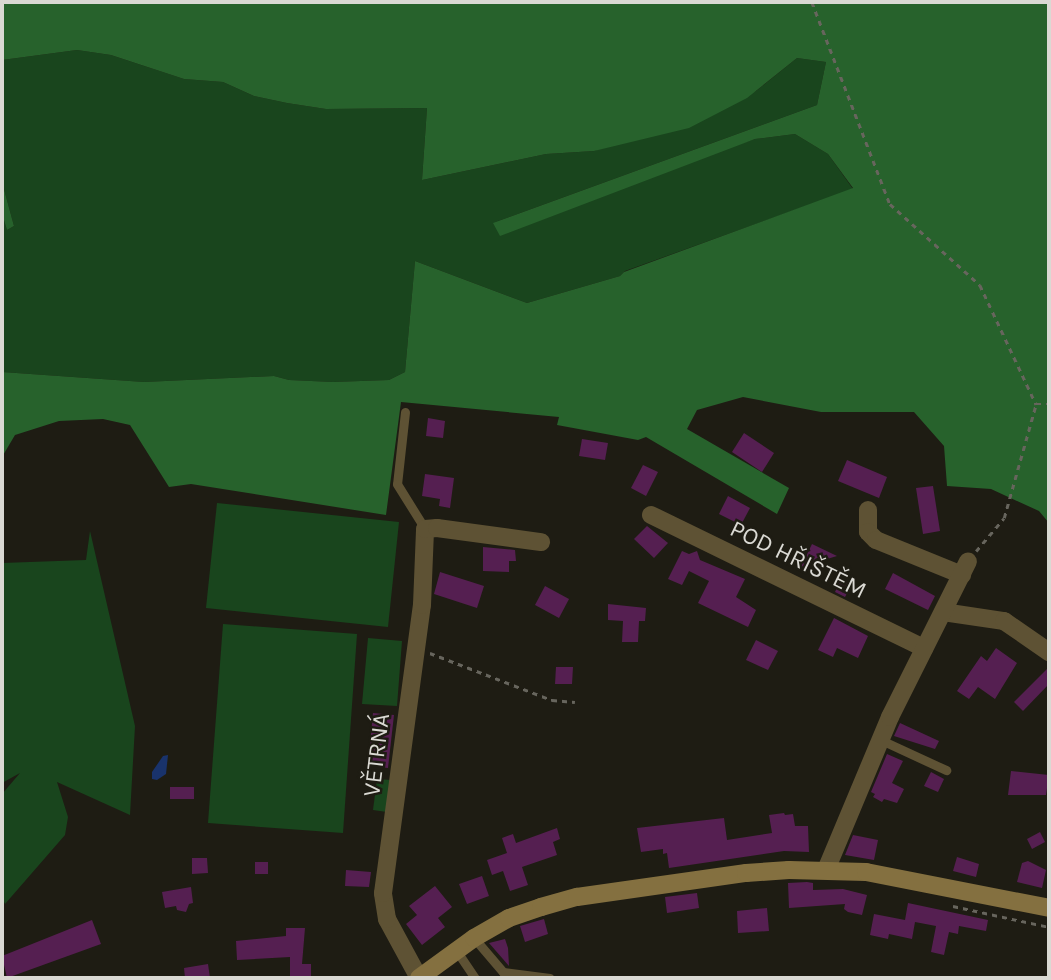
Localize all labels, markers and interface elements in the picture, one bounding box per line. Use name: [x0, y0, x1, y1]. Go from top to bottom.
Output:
street label: POD HŘIŠTĚM: [725, 515, 871, 605]
street label: VĚTRNÁ: [358, 712, 396, 798]

